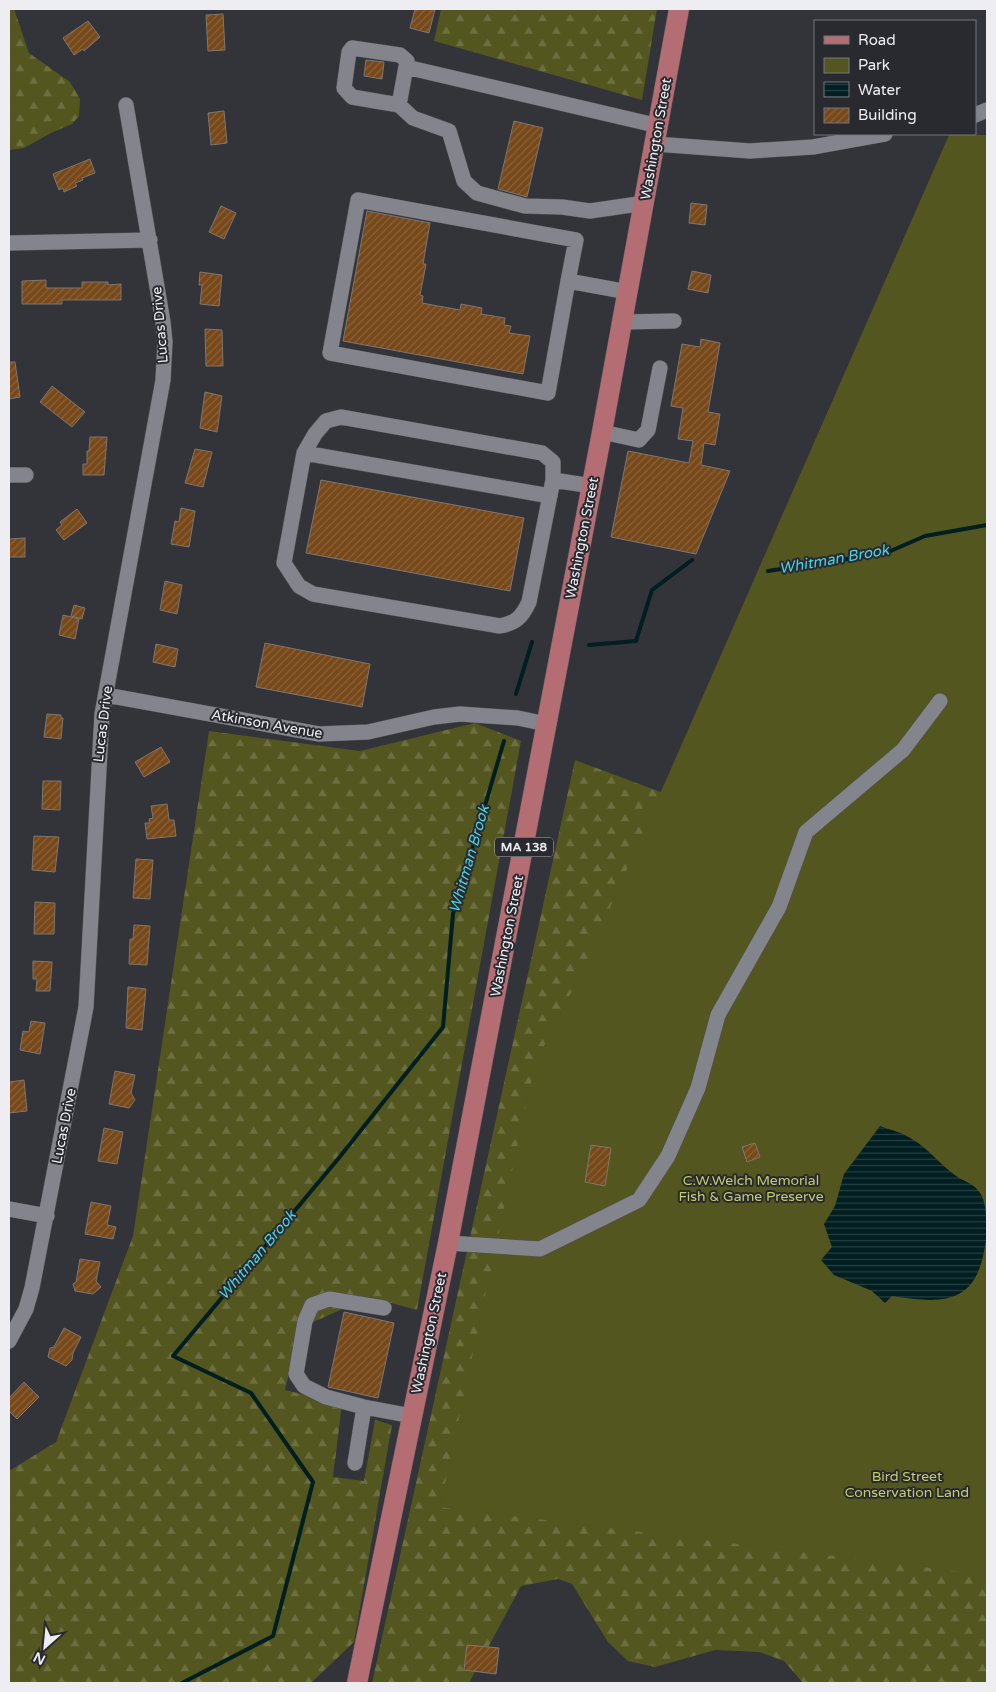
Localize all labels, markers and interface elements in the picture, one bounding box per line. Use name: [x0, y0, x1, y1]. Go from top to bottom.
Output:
legend: [814, 20, 976, 135]
text: Road: [858, 31, 896, 49]
text: Park: [858, 56, 890, 74]
street label: Washington Street: [637, 76, 675, 201]
text: Water: [858, 81, 901, 99]
text: Building: [858, 106, 917, 124]
street label: Lucas Drive: [148, 286, 172, 364]
street label: Washington Street: [562, 475, 602, 600]
water label: Whitman Brook: [778, 540, 892, 578]
street label: Lucas Drive: [90, 685, 116, 763]
street label: Atkinson Avenue: [210, 706, 324, 742]
water label: Whitman Brook: [445, 801, 493, 915]
road number: MA 138: [495, 838, 553, 856]
street label: Washington Street: [487, 873, 527, 998]
street label: Lucas Drive: [48, 1087, 80, 1165]
park label: C.W.Welch Memorial Fish & Game Preserve: [678, 1172, 824, 1205]
water label: Whitman Brook: [214, 1205, 301, 1303]
street label: Washington Street: [408, 1270, 450, 1395]
park label: Bird Street Conservation Land: [845, 1468, 969, 1501]
north arrow: [20, 1622, 70, 1672]
text: N: [30, 1648, 48, 1668]

